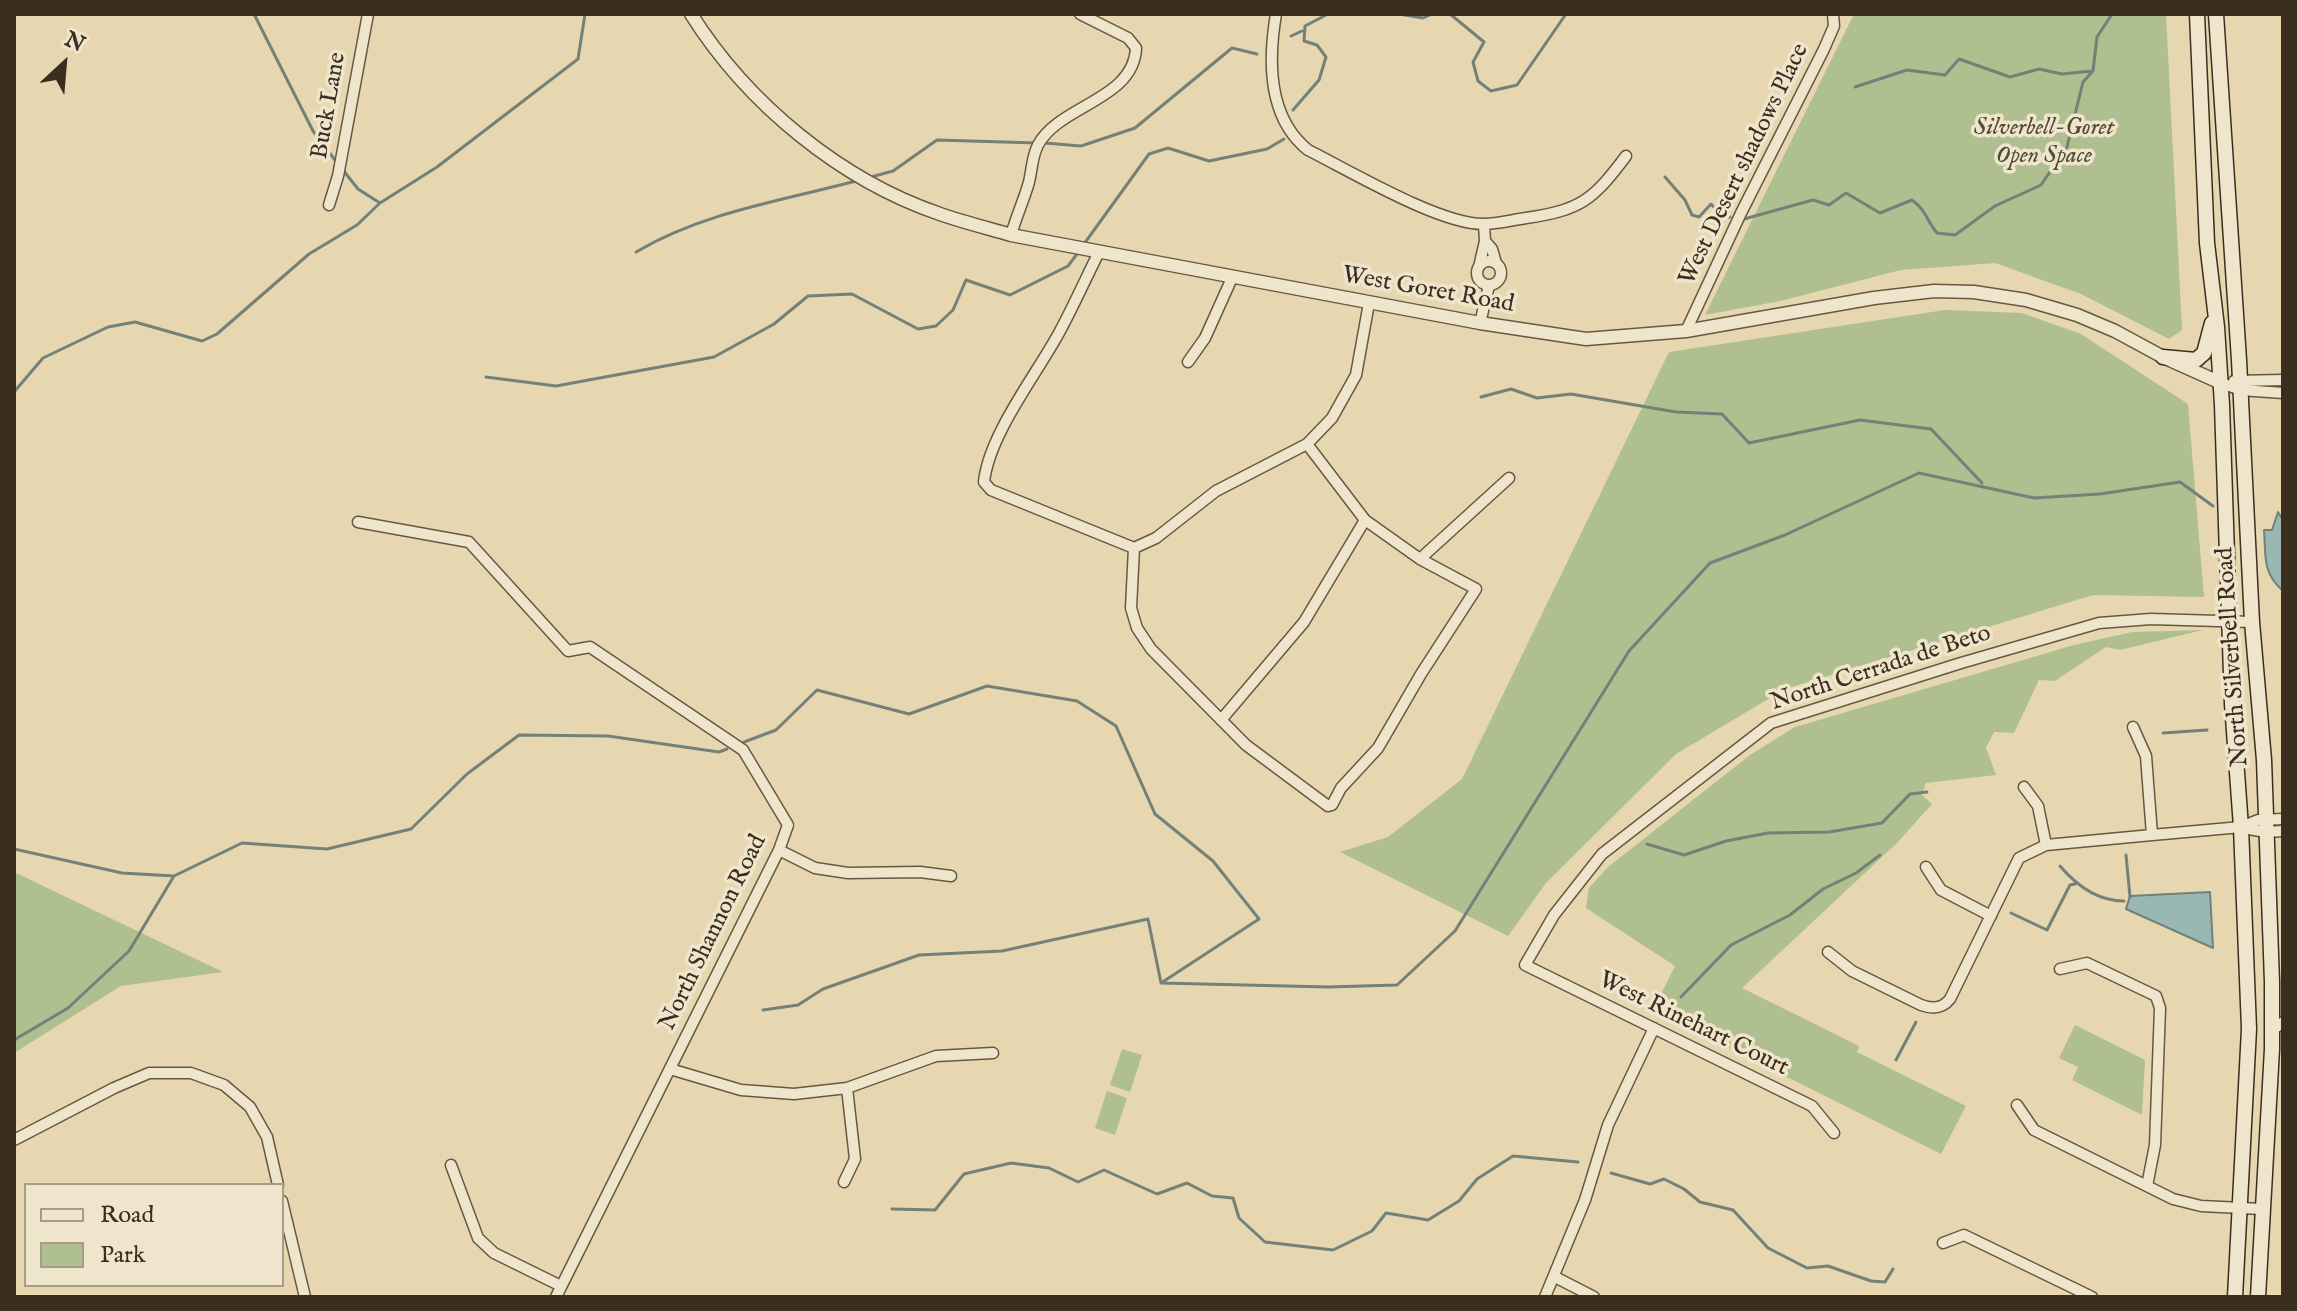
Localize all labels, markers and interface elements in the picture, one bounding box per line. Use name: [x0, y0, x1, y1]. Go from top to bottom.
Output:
north arrow: [24, 24, 104, 104]
text: N: [60, 26, 89, 59]
street label: West Desert shadows Place: [1674, 39, 1816, 291]
street label: Buck Lane: [306, 50, 354, 162]
park label: Silverbell-Goret Open Space: [1974, 115, 2114, 171]
street label: West Goret Road: [1340, 262, 1516, 320]
street label: North Silverbell Road: [2212, 546, 2256, 768]
street label: North Cerrada de Beto: [1767, 620, 1995, 718]
street label: North Shannon Road: [654, 830, 774, 1036]
street label: West Rinehart Court: [1593, 966, 1793, 1084]
legend: [24, 1183, 284, 1287]
text: Road: [100, 1200, 154, 1231]
text: Park: [100, 1240, 146, 1271]

